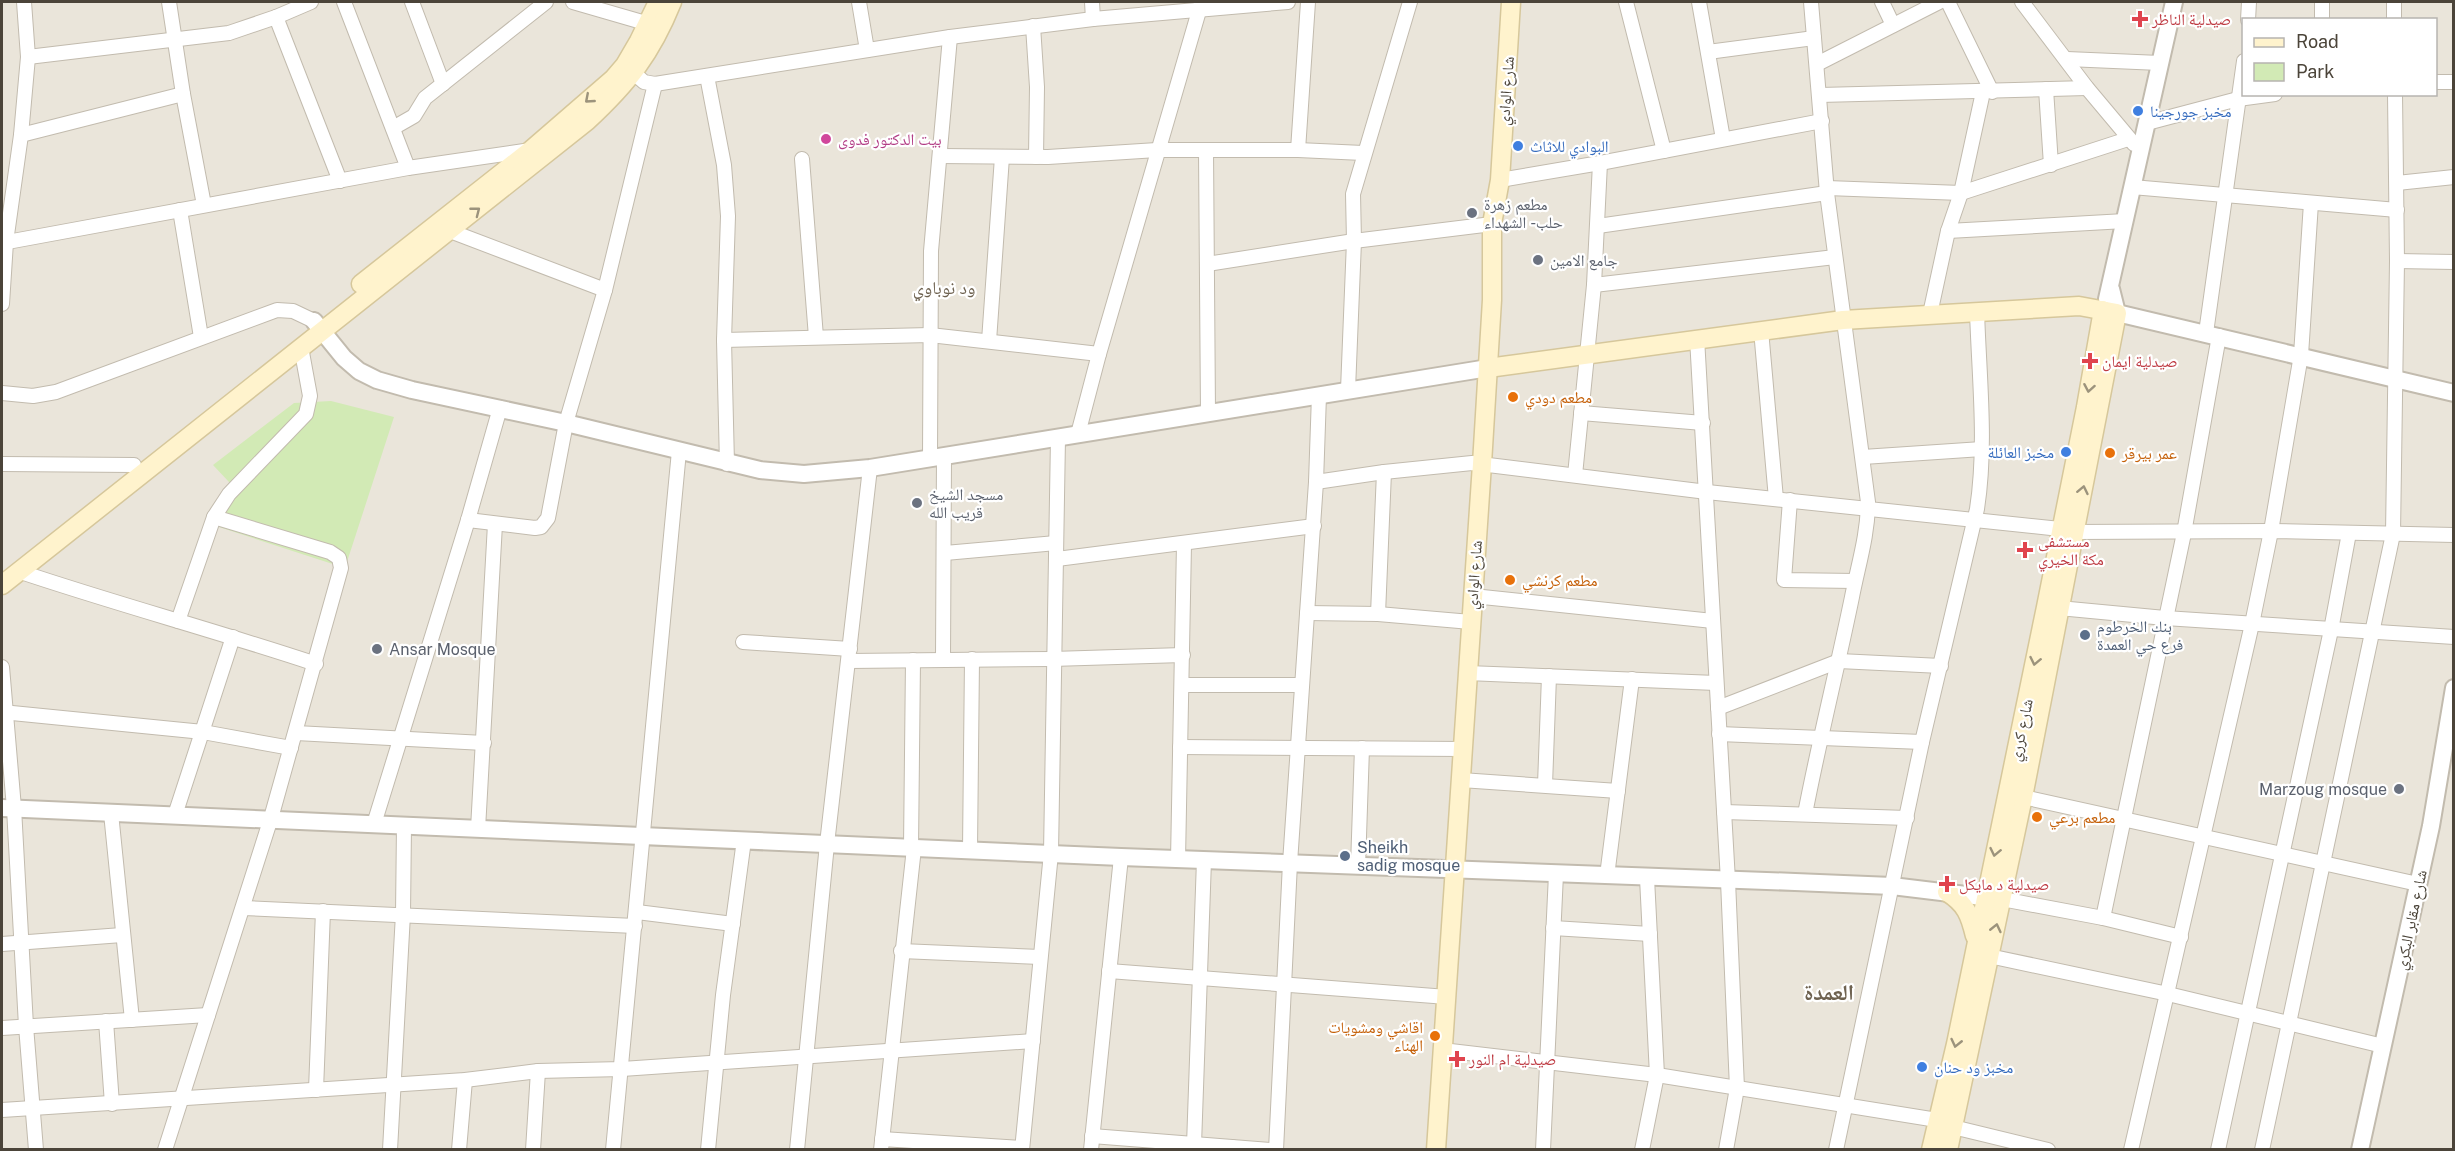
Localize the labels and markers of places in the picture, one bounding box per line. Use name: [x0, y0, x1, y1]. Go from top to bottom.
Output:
place label: صيدلية الناظر: [2151, 10, 2231, 29]
marker: صيدلية الناظر: [2133, 12, 2147, 26]
place label: مخبز جورجينا: [2150, 102, 2231, 121]
marker: مخبز جورجينا: [2131, 104, 2145, 118]
place label: بيت الدكتور فدوى: [838, 130, 942, 150]
marker: بيت الدكتور فدوى: [819, 132, 833, 146]
place label: البوادي للاثاث: [1530, 137, 1609, 159]
marker: البوادي للاثاث: [1511, 139, 1525, 153]
place label: مطعم زهرة حلب - الشهداء: [1484, 195, 1563, 232]
marker: مطعم زهرة حلب - الشهداء: [1465, 206, 1479, 220]
place label: جامع الامين: [1550, 251, 1618, 271]
marker: جامع الامين: [1531, 253, 1545, 267]
place label: صيدلية ايمان: [2102, 352, 2178, 372]
marker: صيدلية ايمان: [2083, 354, 2097, 368]
place label: مطعم دودي: [1525, 388, 1592, 410]
marker: مطعم دودي: [1506, 390, 1520, 404]
place label: مخبز العائلة: [1988, 443, 2054, 462]
place label: عمر بيرقر: [2121, 444, 2177, 463]
marker: مخبز العائلة: [2059, 445, 2073, 459]
marker: عمر بيرقر: [2103, 446, 2117, 460]
place label: مسجد الشيخ قريب الله: [929, 485, 1003, 522]
marker: مسجد الشيخ قريب الله: [910, 496, 924, 510]
place label: مستشفى مكة الخيري: [2038, 532, 2104, 572]
marker: مستشفى مكة الخيري: [2016, 541, 2034, 559]
place label: مطعم كرنشي: [1522, 571, 1597, 593]
marker: مطعم كرنشي: [1503, 573, 1517, 587]
place label: بنك الخرطوم فرع حي العمدة: [2097, 617, 2183, 657]
marker: بنك الخرطوم فرع حي العمدة: [2078, 628, 2092, 642]
place label: Ansar Mosque: [389, 640, 496, 659]
marker: Ansar Mosque: [370, 642, 384, 656]
place label: Marzoug mosque: [2259, 780, 2387, 799]
marker: Marzoug mosque: [2392, 782, 2406, 796]
place label: مطعم برعي: [2049, 808, 2115, 830]
marker: مطعم برعي: [2030, 810, 2044, 824]
place label: Sheikh sadig mosque: [1357, 838, 1460, 875]
marker: Sheikh sadig mosque: [1338, 849, 1352, 863]
place label: صيدلية د مايكل: [1959, 875, 2049, 895]
marker: صيدلية د مايكل: [1940, 877, 1954, 891]
place label: اقاشي ومشويات الهناء: [1328, 1018, 1423, 1055]
marker: اقاشي ومشويات الهناء: [1428, 1029, 1442, 1043]
place label: صيدلية ام النور: [1468, 1050, 1556, 1070]
marker: صيدلية ام النور: [1450, 1052, 1464, 1066]
place label: مخبز ود حنان: [1934, 1058, 2013, 1078]
marker: مخبز ود حنان: [1915, 1060, 1929, 1074]

